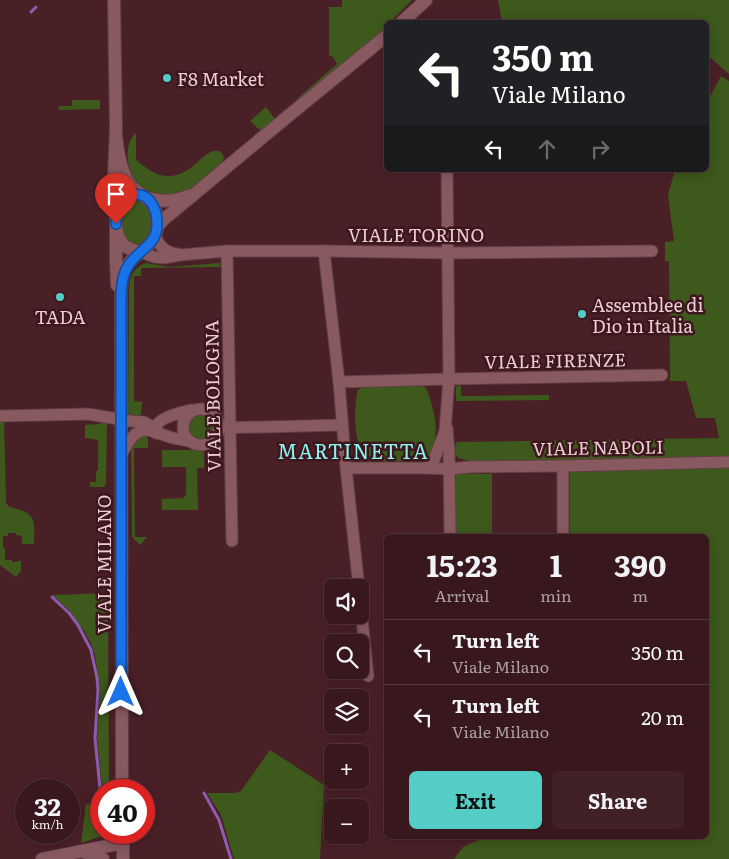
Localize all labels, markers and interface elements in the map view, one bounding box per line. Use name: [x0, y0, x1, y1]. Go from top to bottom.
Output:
text: 350 m: [492, 30, 594, 82]
icon: left: [409, 40, 474, 105]
place label: F8 Market: [177, 65, 265, 92]
marker: F8 Market: [161, 72, 173, 84]
text: Viale Milano: [492, 77, 626, 110]
icon: left: [480, 135, 508, 163]
icon: ahead: [533, 135, 561, 163]
icon: right: [586, 135, 614, 163]
pin: [95, 173, 137, 224]
icon: arrive: [102, 180, 130, 208]
street label: VIALE TORINO: [348, 221, 484, 248]
marker: TADA: [54, 291, 66, 303]
place label: Assemblee di Dio in Italia: [592, 291, 703, 339]
place label: TADA: [35, 303, 85, 330]
marker: Assemblee di Dio in Italia: [576, 308, 588, 320]
street label: VIALE BOLOGNA: [197, 320, 227, 472]
street label: VIALE FIRENZE: [484, 345, 626, 375]
street label: VIALE NAPOLI: [532, 432, 664, 462]
district label: MARTINETTA: [277, 435, 429, 465]
street label: VIALE MILANO: [90, 494, 117, 634]
text: 15:23: [426, 542, 498, 586]
text: 1: [550, 542, 562, 586]
text: 390: [614, 542, 667, 586]
map controls: [324, 579, 369, 844]
button: sound: [324, 579, 369, 624]
text: Arrival: [435, 583, 489, 607]
text: min: [540, 583, 572, 607]
text: m: [633, 583, 648, 607]
text: Turn left: [452, 626, 539, 654]
button: search: [324, 634, 369, 679]
icon: left: [409, 638, 437, 666]
text: 350 m: [631, 638, 684, 666]
text: Viale Milano: [452, 654, 549, 678]
position arrow: [94, 665, 146, 717]
button: layers: [324, 689, 369, 734]
text: Turn left: [452, 691, 539, 719]
icon: left: [409, 703, 437, 731]
text: 20 m: [641, 703, 684, 731]
text: Viale Milano: [452, 719, 549, 743]
button: +: [324, 744, 369, 789]
button: Exit: [409, 771, 542, 829]
button: Share: [552, 771, 684, 829]
speed limit sign: 40: [90, 779, 155, 844]
text: 32: [34, 787, 61, 824]
button: −: [324, 799, 369, 844]
text: km/h: [32, 815, 63, 833]

